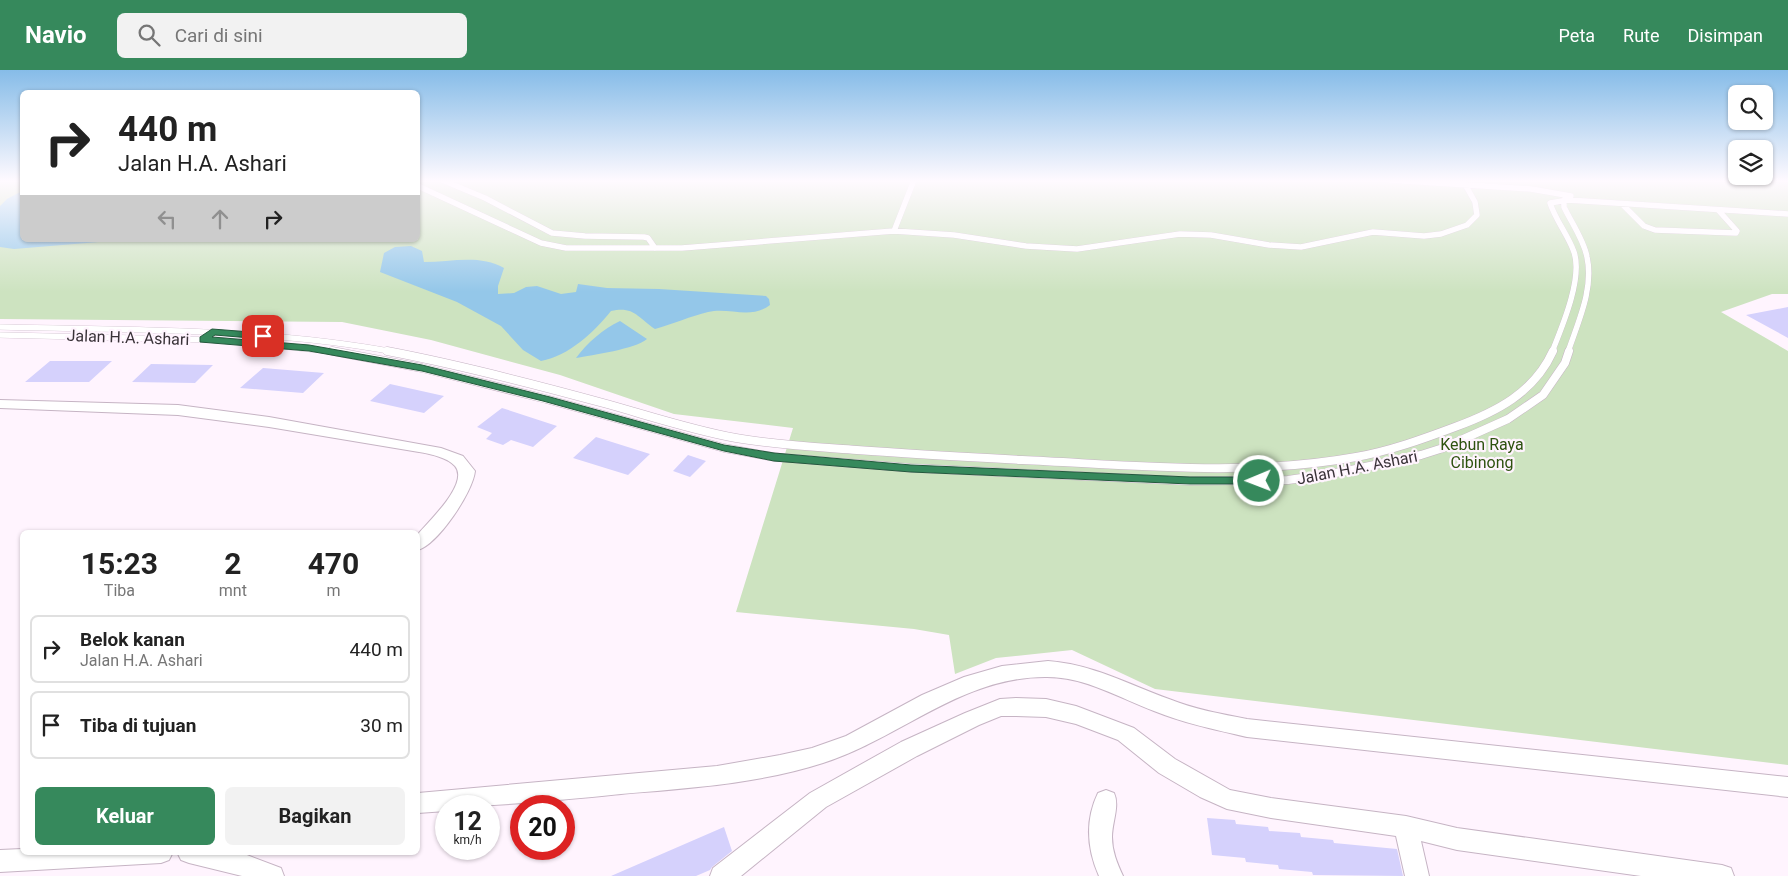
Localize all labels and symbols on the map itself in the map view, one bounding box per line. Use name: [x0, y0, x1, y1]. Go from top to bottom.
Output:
pin: [242, 315, 284, 357]
street label: Jalan H.A. Ashari: [66, 326, 190, 349]
park label: Kebun Raya Cibinong: [1440, 435, 1524, 472]
street label: Jalan H.A. Ashari: [1295, 446, 1419, 489]
position arrow: [1232, 454, 1284, 506]
speed limit sign: 20: [510, 795, 575, 860]

